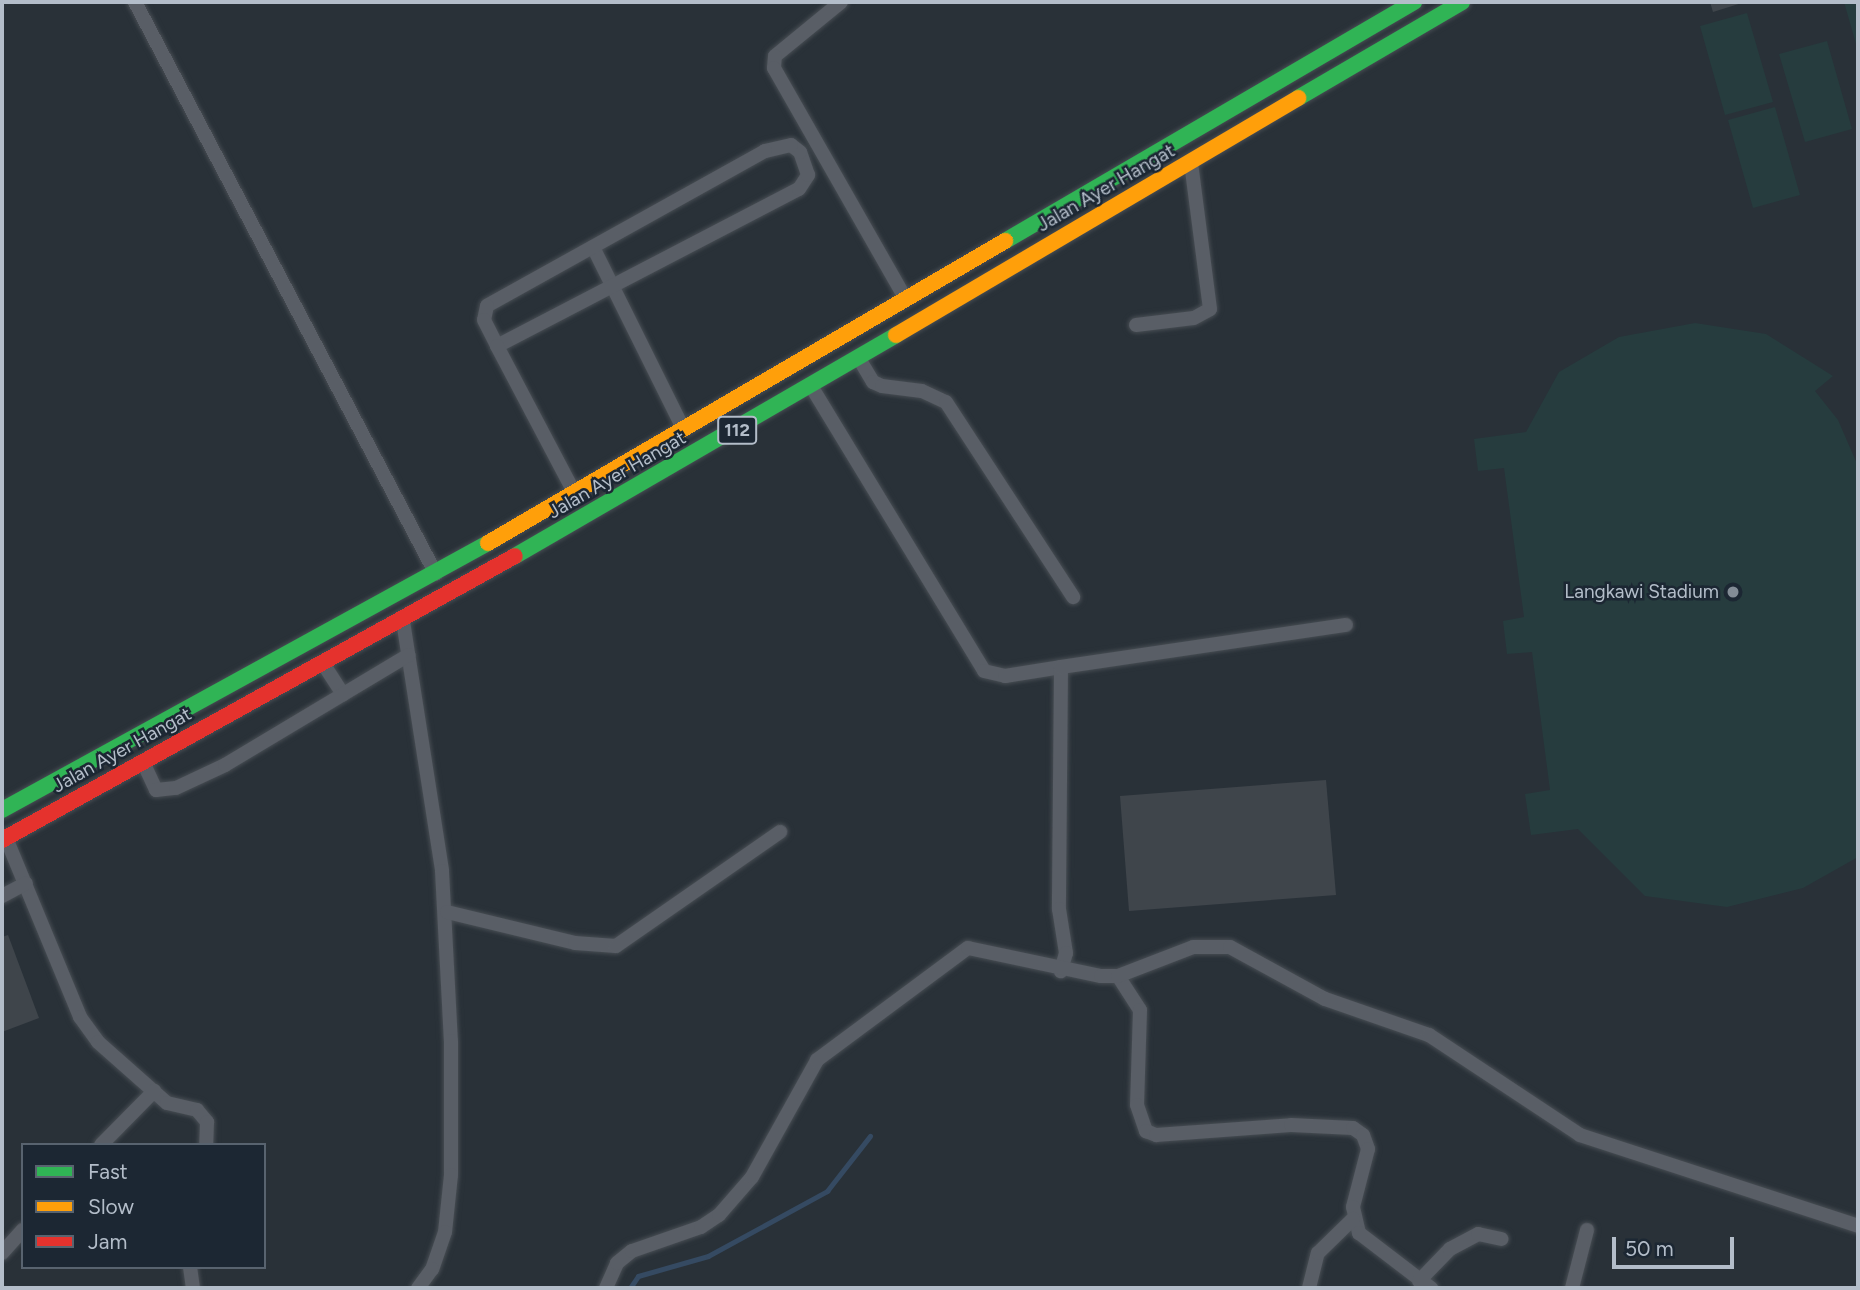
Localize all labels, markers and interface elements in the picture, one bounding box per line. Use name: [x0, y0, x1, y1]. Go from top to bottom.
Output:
street label: Jalan Ayer Hangat: [1033, 139, 1179, 237]
road number: 112: [716, 416, 758, 444]
street label: Jalan Ayer Hangat: [544, 426, 690, 524]
place label: Langkawi Stadium: [1564, 581, 1719, 603]
marker: Langkawi Stadium: [1725, 584, 1741, 600]
street label: Jalan Ayer Hangat: [49, 702, 195, 798]
legend: [21, 1143, 266, 1269]
text: Fast: [88, 1159, 128, 1184]
text: Slow: [88, 1194, 134, 1219]
scale bar: [1615, 1224, 1738, 1268]
text: Jam: [88, 1229, 127, 1254]
text: 50 m: [1625, 1236, 1674, 1261]

